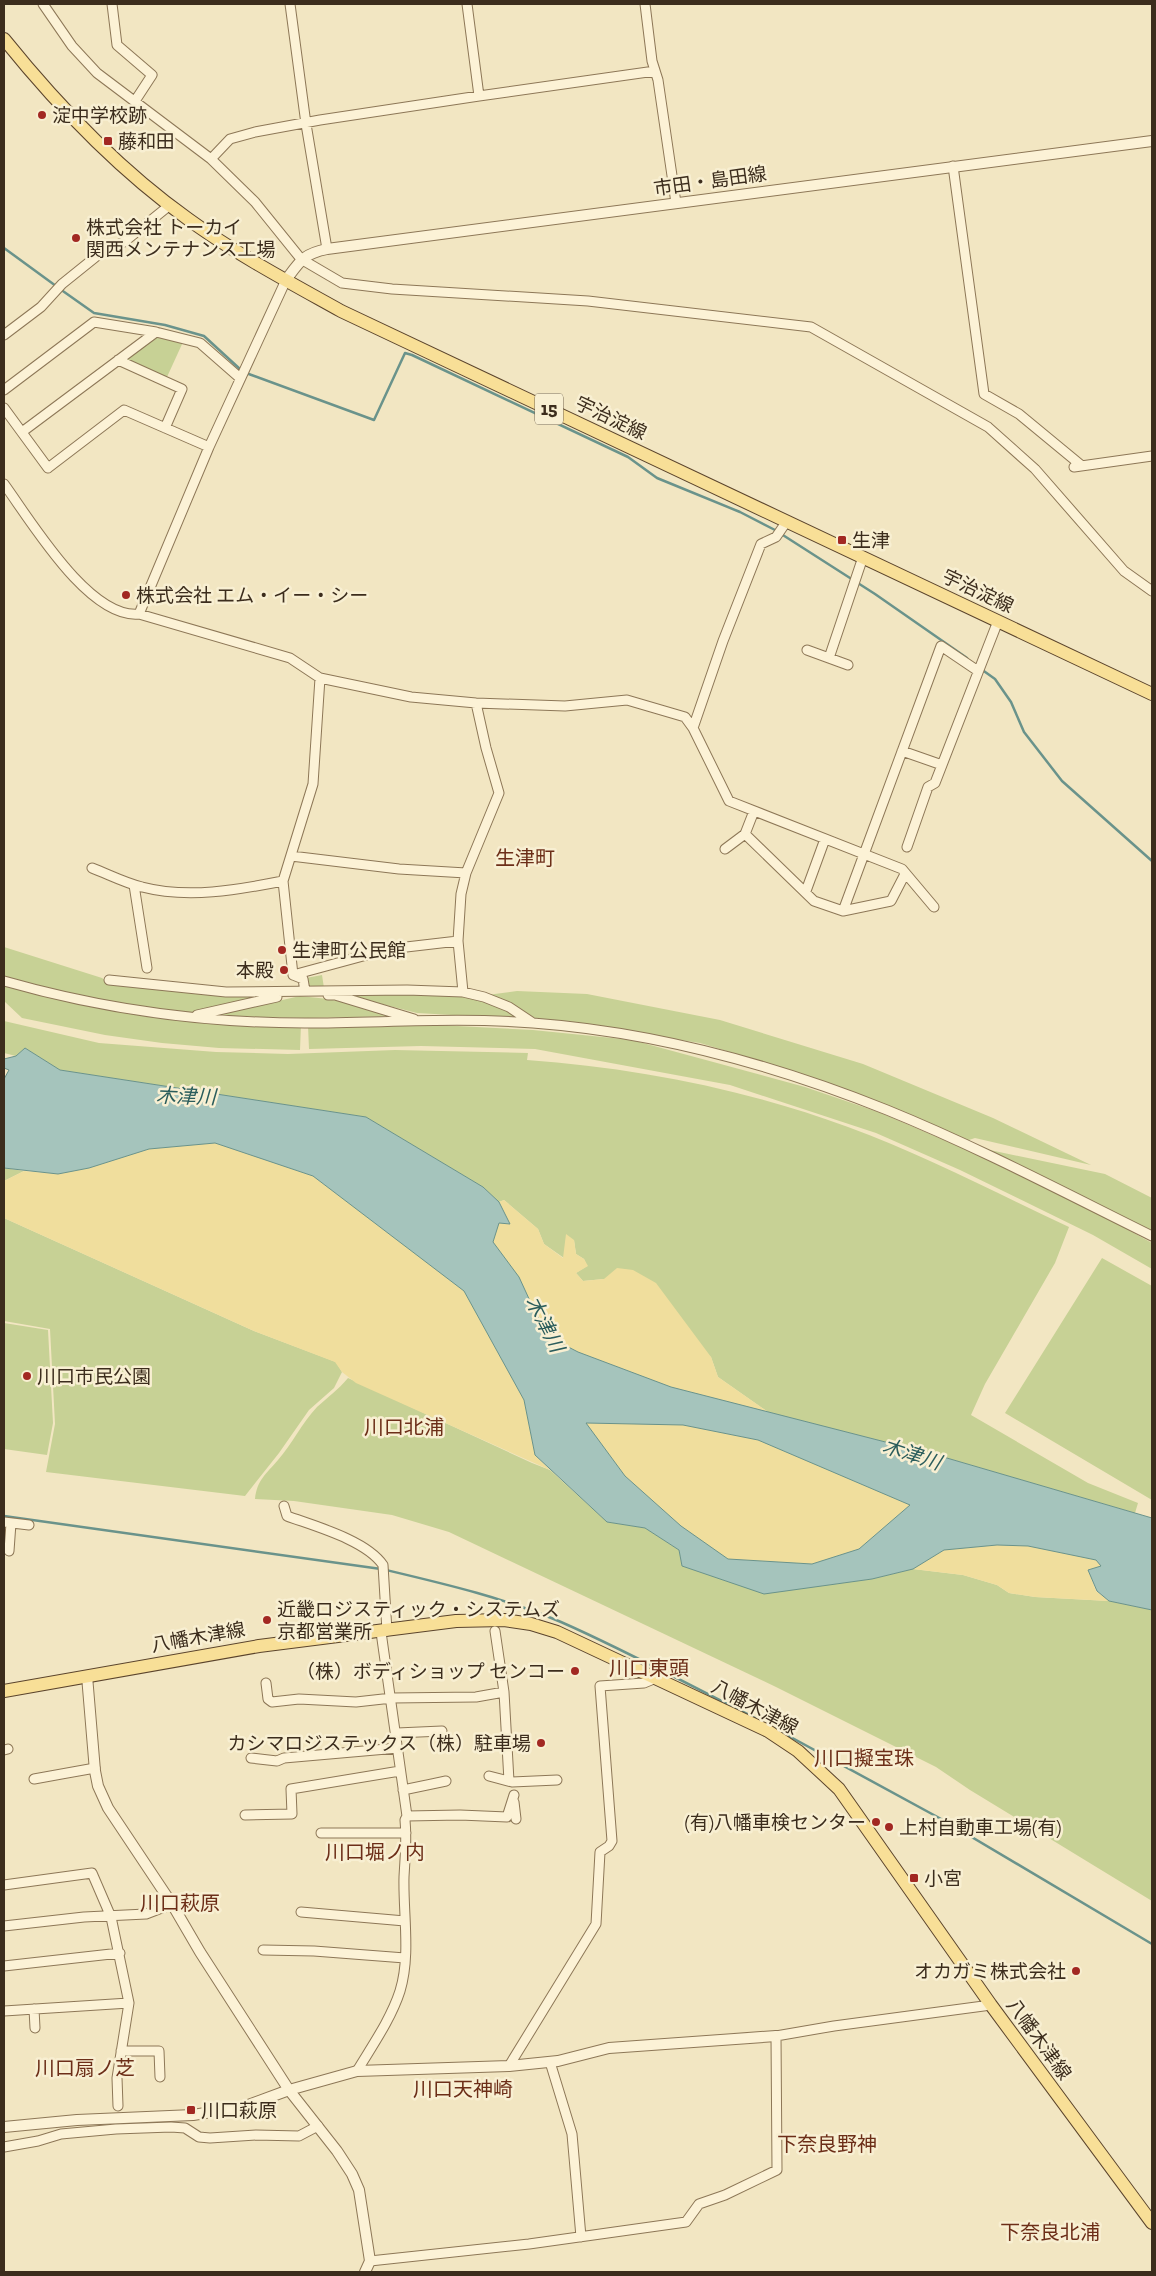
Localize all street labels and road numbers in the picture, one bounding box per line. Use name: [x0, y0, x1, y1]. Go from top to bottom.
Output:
street label: 市田・島田線: [652, 162, 768, 200]
street label: 宇治淀線: [572, 392, 650, 444]
road number: 15: [535, 394, 563, 424]
street label: 宇治淀線: [939, 565, 1017, 617]
street label: 八幡木津線: [149, 1617, 247, 1657]
street label: 八幡木津線: [708, 1675, 802, 1739]
street label: 八幡木津線: [1002, 1994, 1076, 2084]

